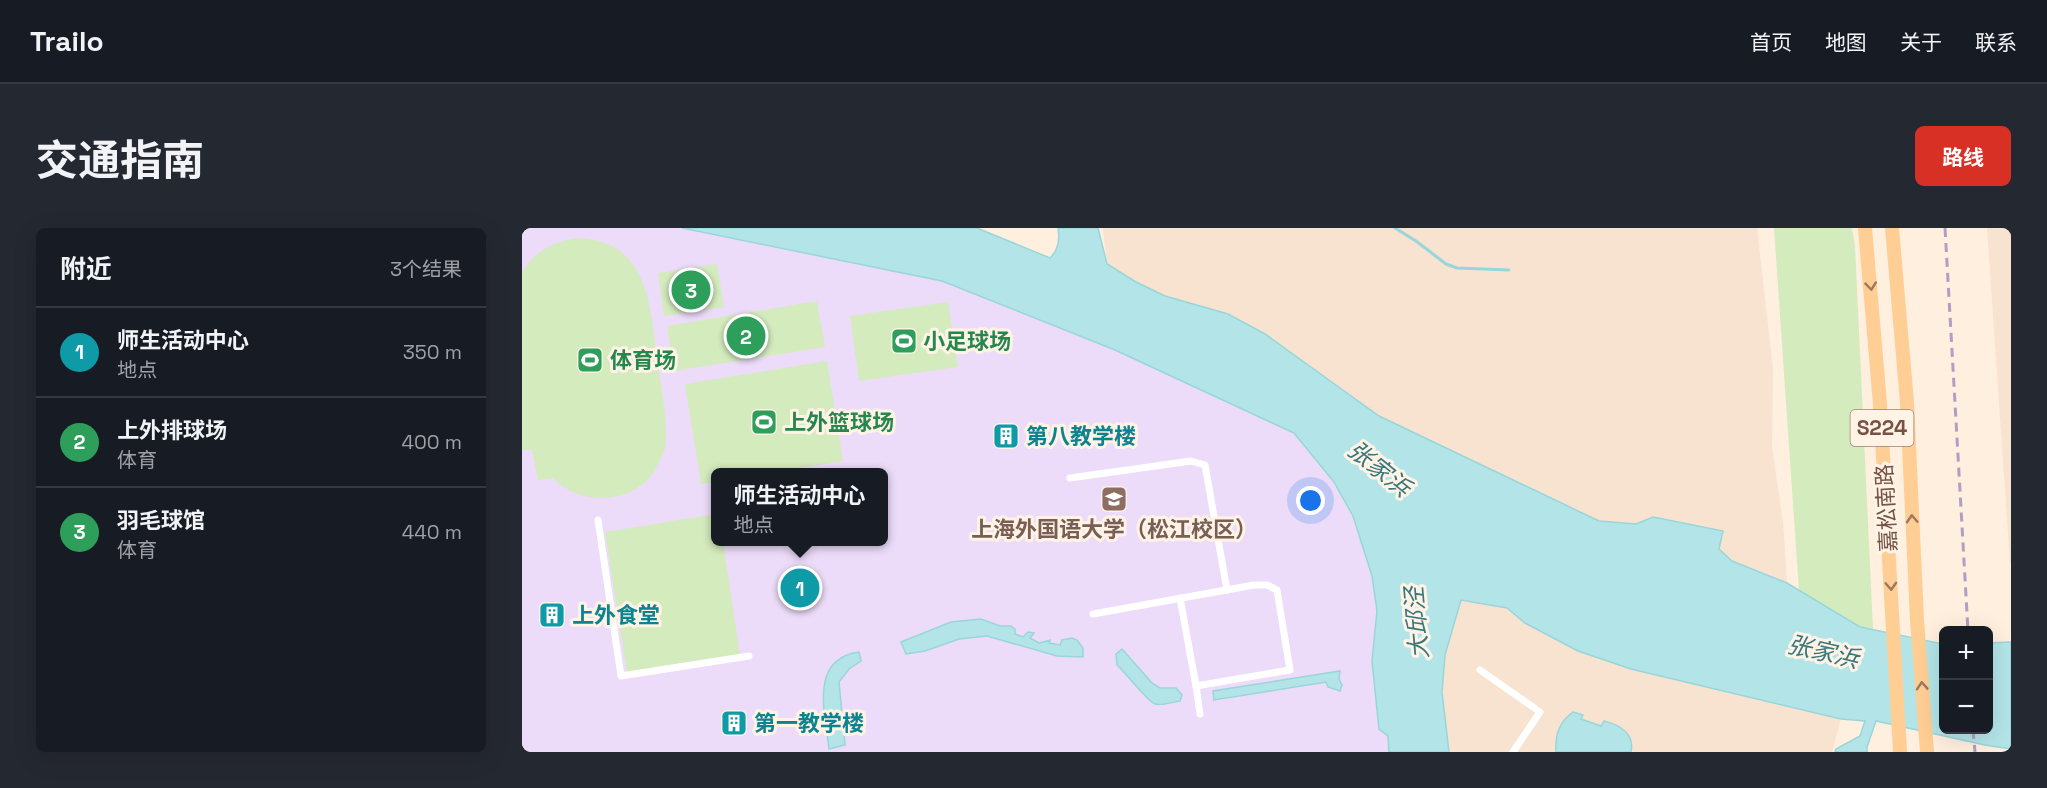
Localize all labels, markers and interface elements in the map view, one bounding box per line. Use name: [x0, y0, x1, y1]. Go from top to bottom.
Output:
text: Trailo: [30, 23, 104, 59]
text: 首页: [1750, 29, 1792, 56]
text: 地图: [1825, 29, 1867, 56]
text: 关于: [1900, 29, 1942, 56]
text: 联系: [1975, 29, 2017, 56]
button: 路线: [1915, 126, 2011, 186]
text: 交通指南: [36, 134, 204, 187]
text: 附近: [60, 252, 112, 286]
text: 3个结果: [390, 256, 462, 282]
pin: 3: [672, 268, 710, 312]
one-way arrow: [1864, 282, 1877, 291]
pin: 2: [726, 314, 766, 358]
text: 师生活动中心: [117, 326, 249, 354]
sports icon: 小足球场: [889, 326, 919, 356]
place label: 小足球场: [923, 327, 1011, 355]
text: 1: [75, 339, 84, 365]
text: 350 m: [403, 339, 462, 365]
sports icon: 体育场: [575, 345, 605, 375]
place label: 体育场: [610, 346, 676, 374]
text: 地点: [117, 357, 157, 383]
sports icon: 上外篮球场: [749, 407, 779, 437]
place label: 上外篮球场: [784, 408, 894, 436]
road number: S224: [1850, 410, 1914, 446]
text: 上外排球场: [117, 416, 227, 444]
building icon: 第八教学楼: [991, 421, 1021, 451]
place label: 第八教学楼: [1026, 422, 1136, 450]
text: 2: [74, 429, 85, 455]
text: 400 m: [402, 429, 462, 455]
water label: 张家浜: [1342, 434, 1419, 505]
text: 体育: [117, 447, 157, 473]
street label: 嘉松南路: [1870, 463, 1902, 553]
popup: [711, 468, 888, 546]
text: 师生活动中心: [733, 481, 866, 509]
school or university icon: 上海外国语大学（松江校区）: [1099, 484, 1129, 514]
your location: [1296, 486, 1325, 515]
text: 羽毛球馆: [117, 506, 205, 534]
text: 地点: [733, 512, 773, 538]
place label: 上海外国语大学（松江校区）: [971, 515, 1257, 543]
one-way arrow: [1906, 515, 1919, 524]
text: 3: [73, 519, 86, 545]
text: 440 m: [402, 519, 462, 545]
text: 体育: [117, 537, 157, 563]
pin: 1: [780, 566, 820, 610]
one-way arrow: [1884, 581, 1897, 590]
water label: 大邱泾: [1398, 584, 1435, 660]
building icon: 上外食堂: [537, 600, 567, 630]
place label: 上外食堂: [572, 601, 660, 629]
map controls: [1939, 626, 1993, 734]
button: +: [1939, 626, 1993, 680]
water label: 张家浜: [1785, 628, 1864, 675]
button: −: [1939, 680, 1993, 734]
one-way arrow: [1916, 682, 1929, 691]
building icon: 第一教学楼: [719, 708, 749, 738]
place label: 第一教学楼: [754, 709, 864, 737]

